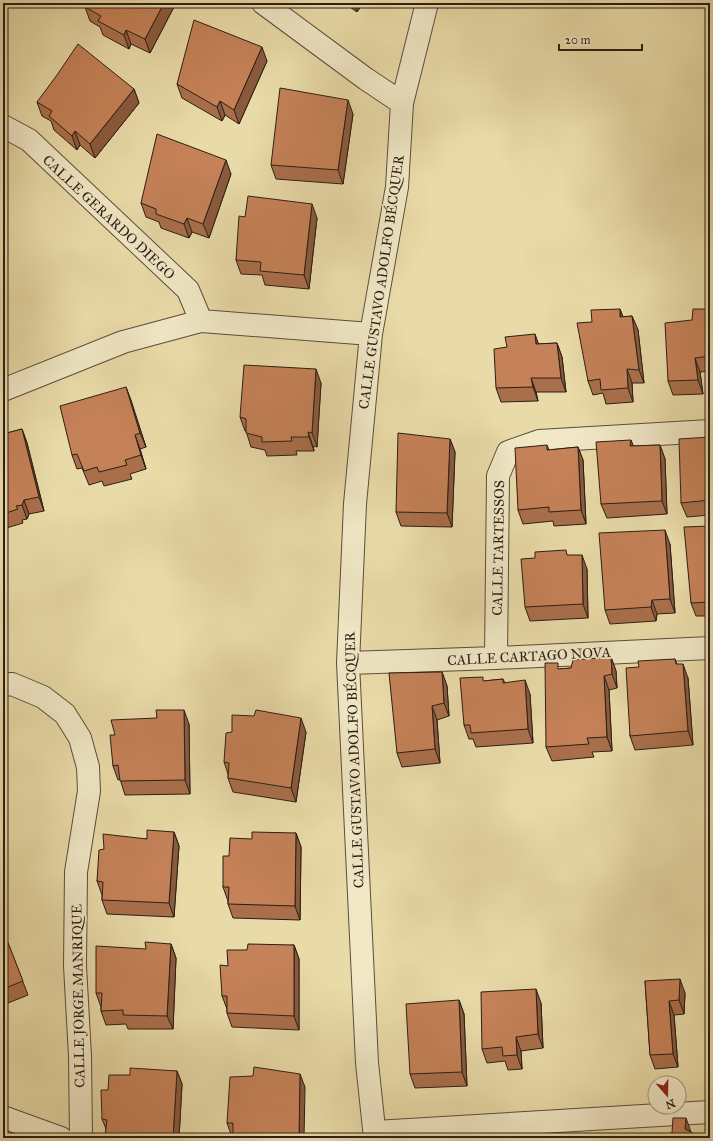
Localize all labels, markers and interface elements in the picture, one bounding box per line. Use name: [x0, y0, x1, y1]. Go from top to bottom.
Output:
scale bar: [559, 26, 642, 52]
text: 20 m: [565, 33, 591, 47]
street label: CALLE GERARDO DIEGO: [39, 152, 178, 283]
street label: CALLE GUSTAVO ADOLFO BÉCQUER: [353, 153, 408, 410]
street label: CALLE TARTESSOS: [489, 480, 508, 616]
street label: CALLE GUSTAVO ADOLFO BÉCQUER: [339, 630, 367, 888]
street label: CALLE CARTAGO NOVA: [447, 644, 612, 669]
street label: CALLE JORGE MANRIQUE: [68, 904, 90, 1088]
north arrow: [647, 1075, 687, 1115]
text: N: [663, 1096, 677, 1112]

